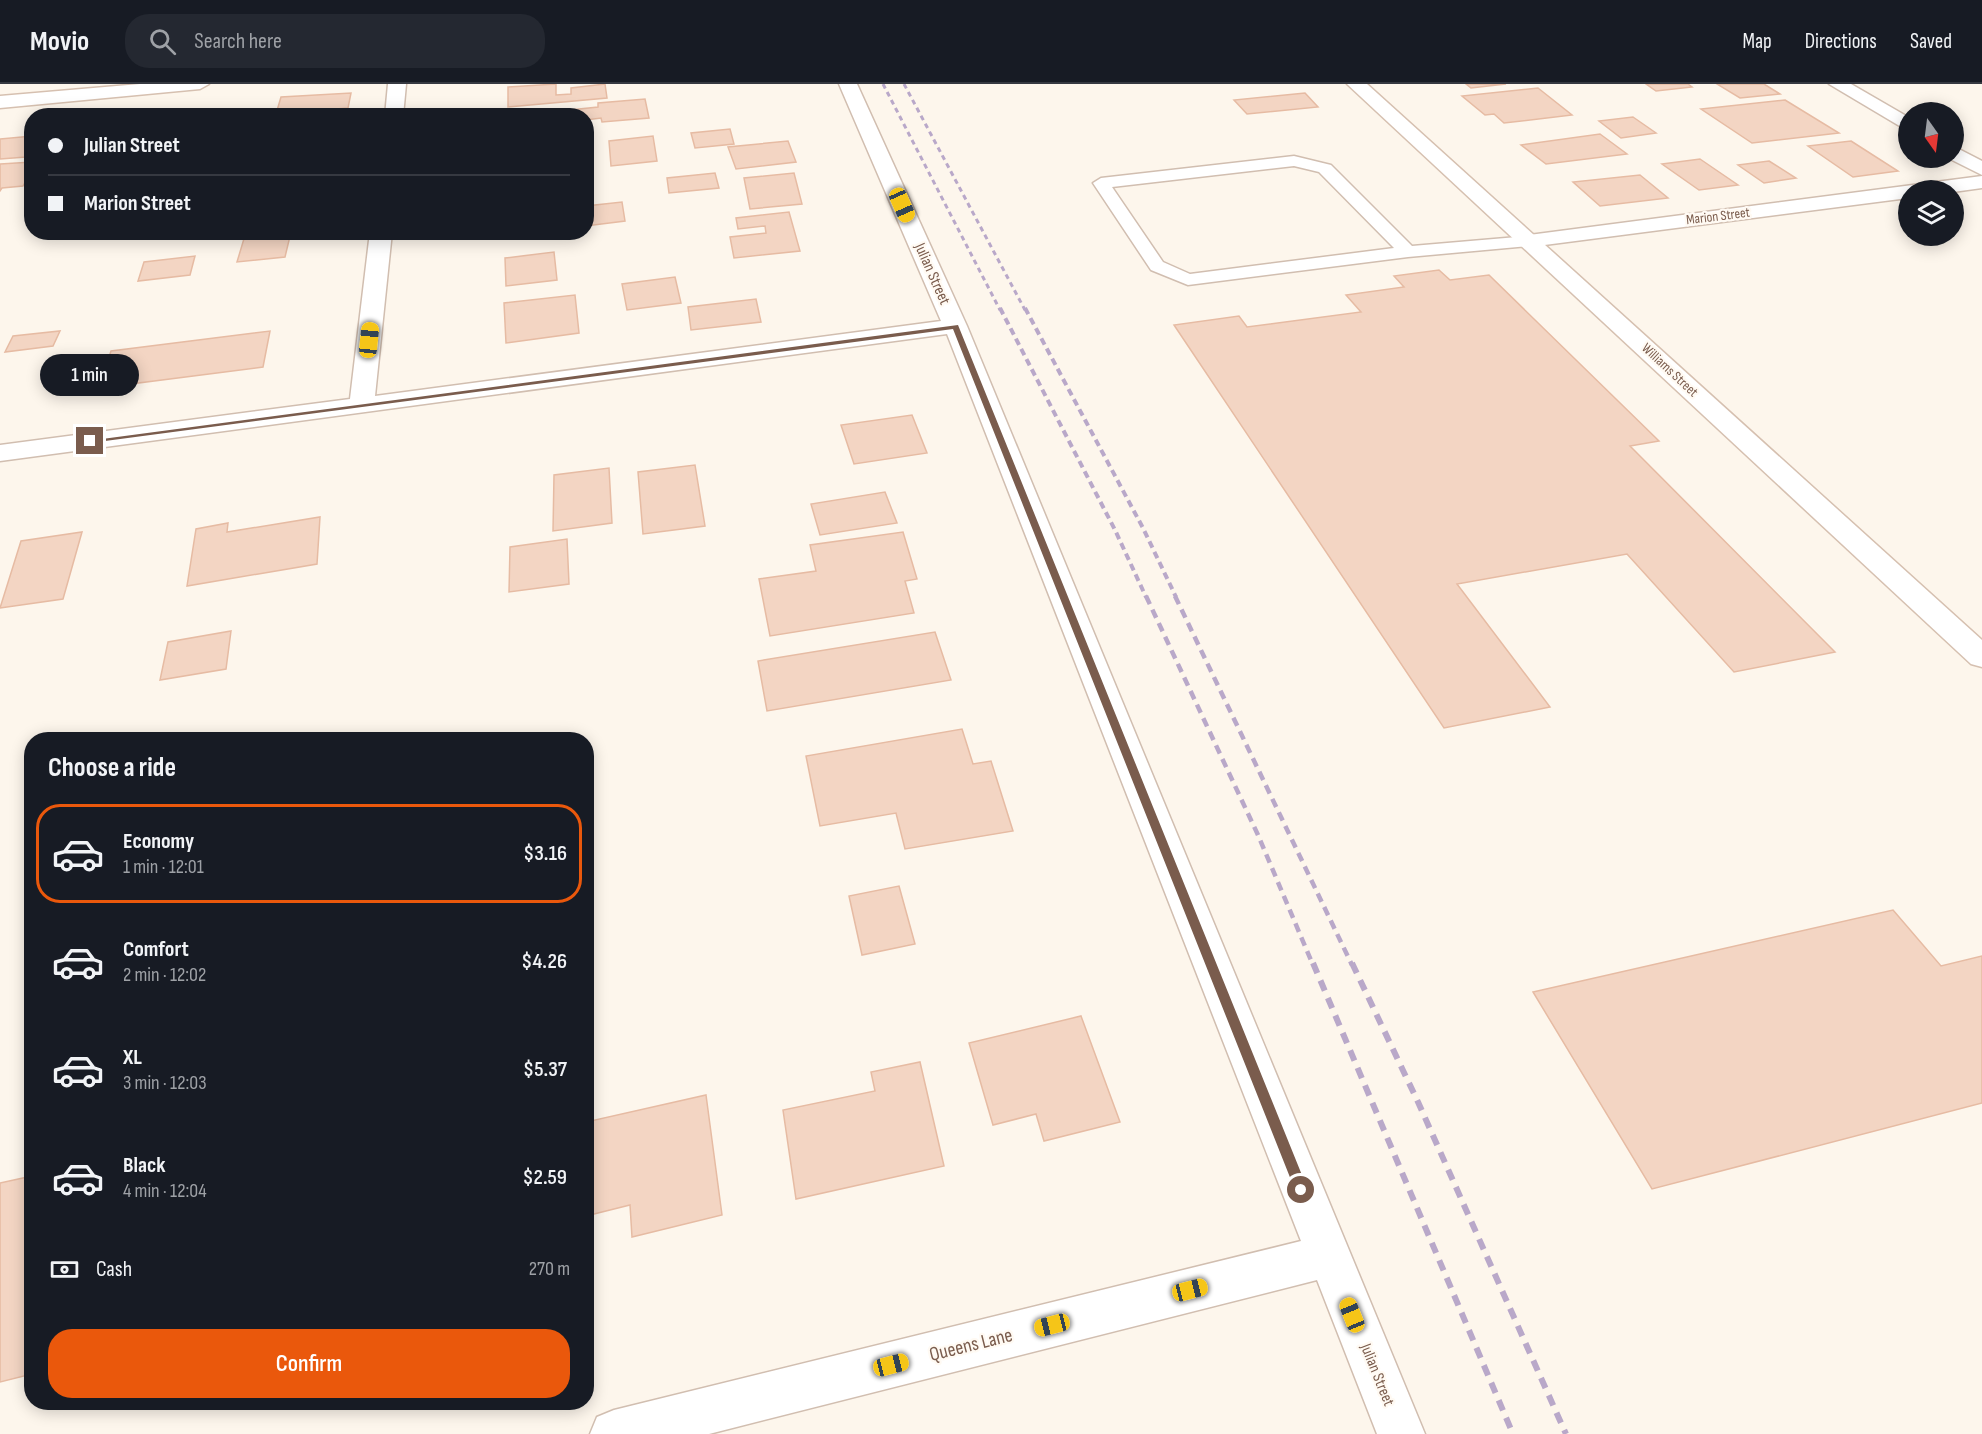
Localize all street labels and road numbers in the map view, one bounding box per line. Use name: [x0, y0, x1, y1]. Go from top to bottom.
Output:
street label: Marion Street: [1685, 204, 1751, 228]
street label: Julian Street: [910, 239, 954, 308]
street label: Williams Street: [1638, 340, 1702, 400]
street label: Queens Lane: [927, 1323, 1015, 1367]
street label: Julian Street: [1356, 1340, 1398, 1409]

